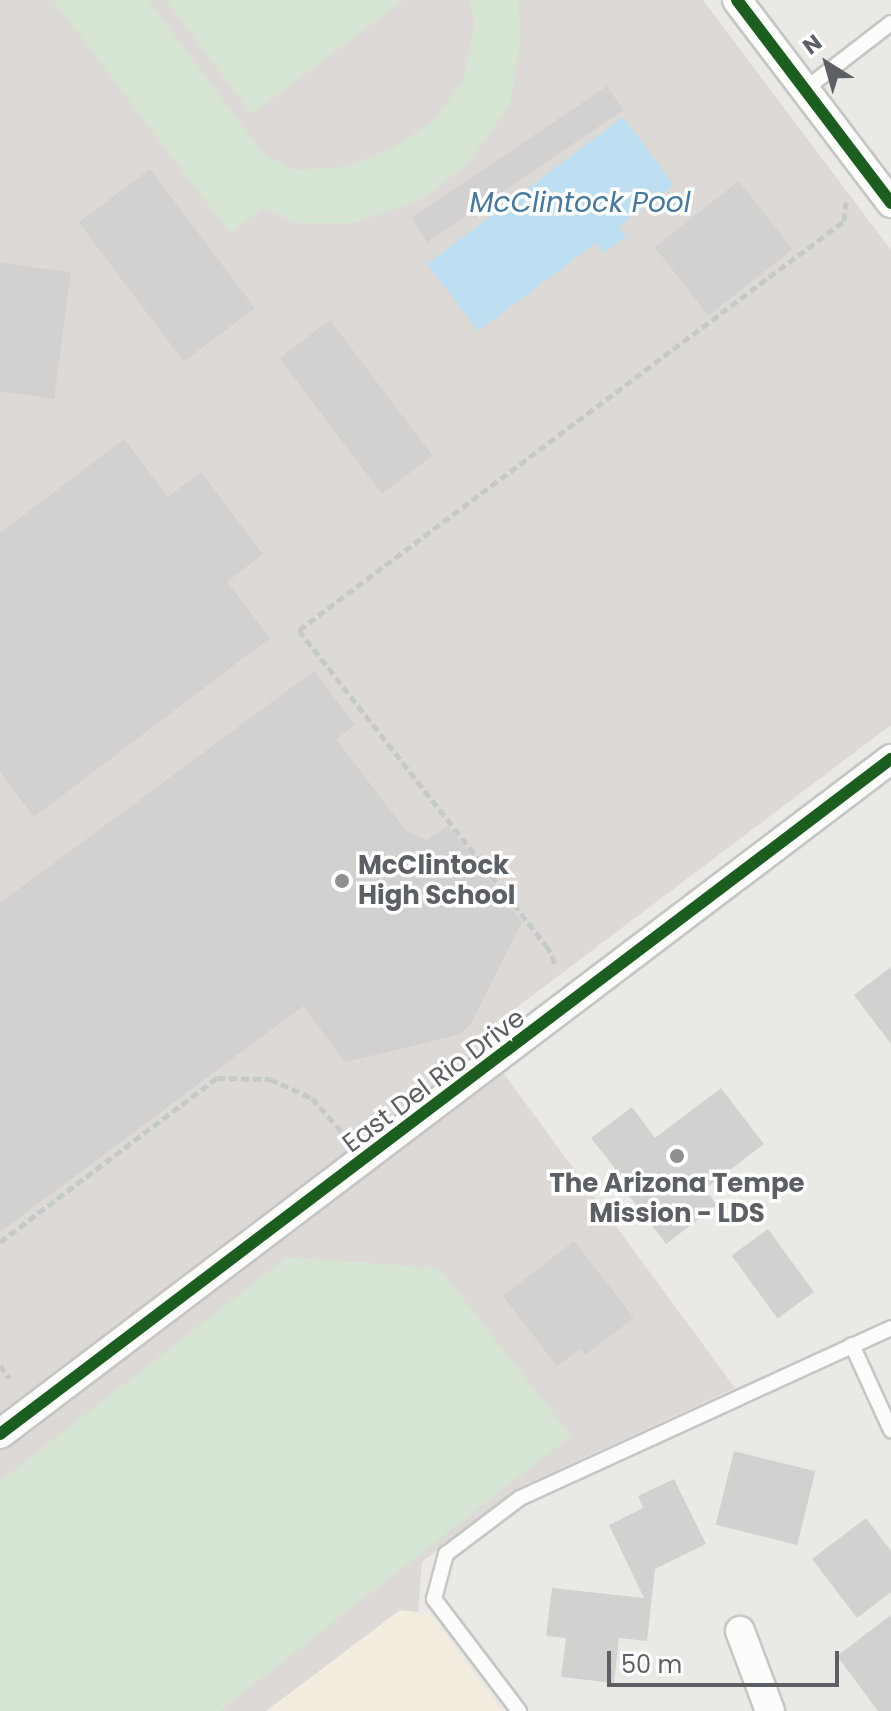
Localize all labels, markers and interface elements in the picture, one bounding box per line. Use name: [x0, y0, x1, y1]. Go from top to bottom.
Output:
north arrow: [787, 24, 867, 104]
text: N: [796, 27, 828, 62]
water label: McClintock Pool: [469, 186, 691, 220]
place label: McClintock High School: [358, 850, 515, 912]
marker: McClintock High School: [333, 872, 351, 890]
street label: East Del Rio Drive: [337, 1002, 531, 1160]
marker: The Arizona Tempe Mission - LDS: [668, 1147, 686, 1165]
place label: The Arizona Tempe Mission - LDS: [549, 1168, 805, 1230]
scale bar: [611, 1635, 843, 1685]
text: 50 m: [621, 1648, 682, 1681]

